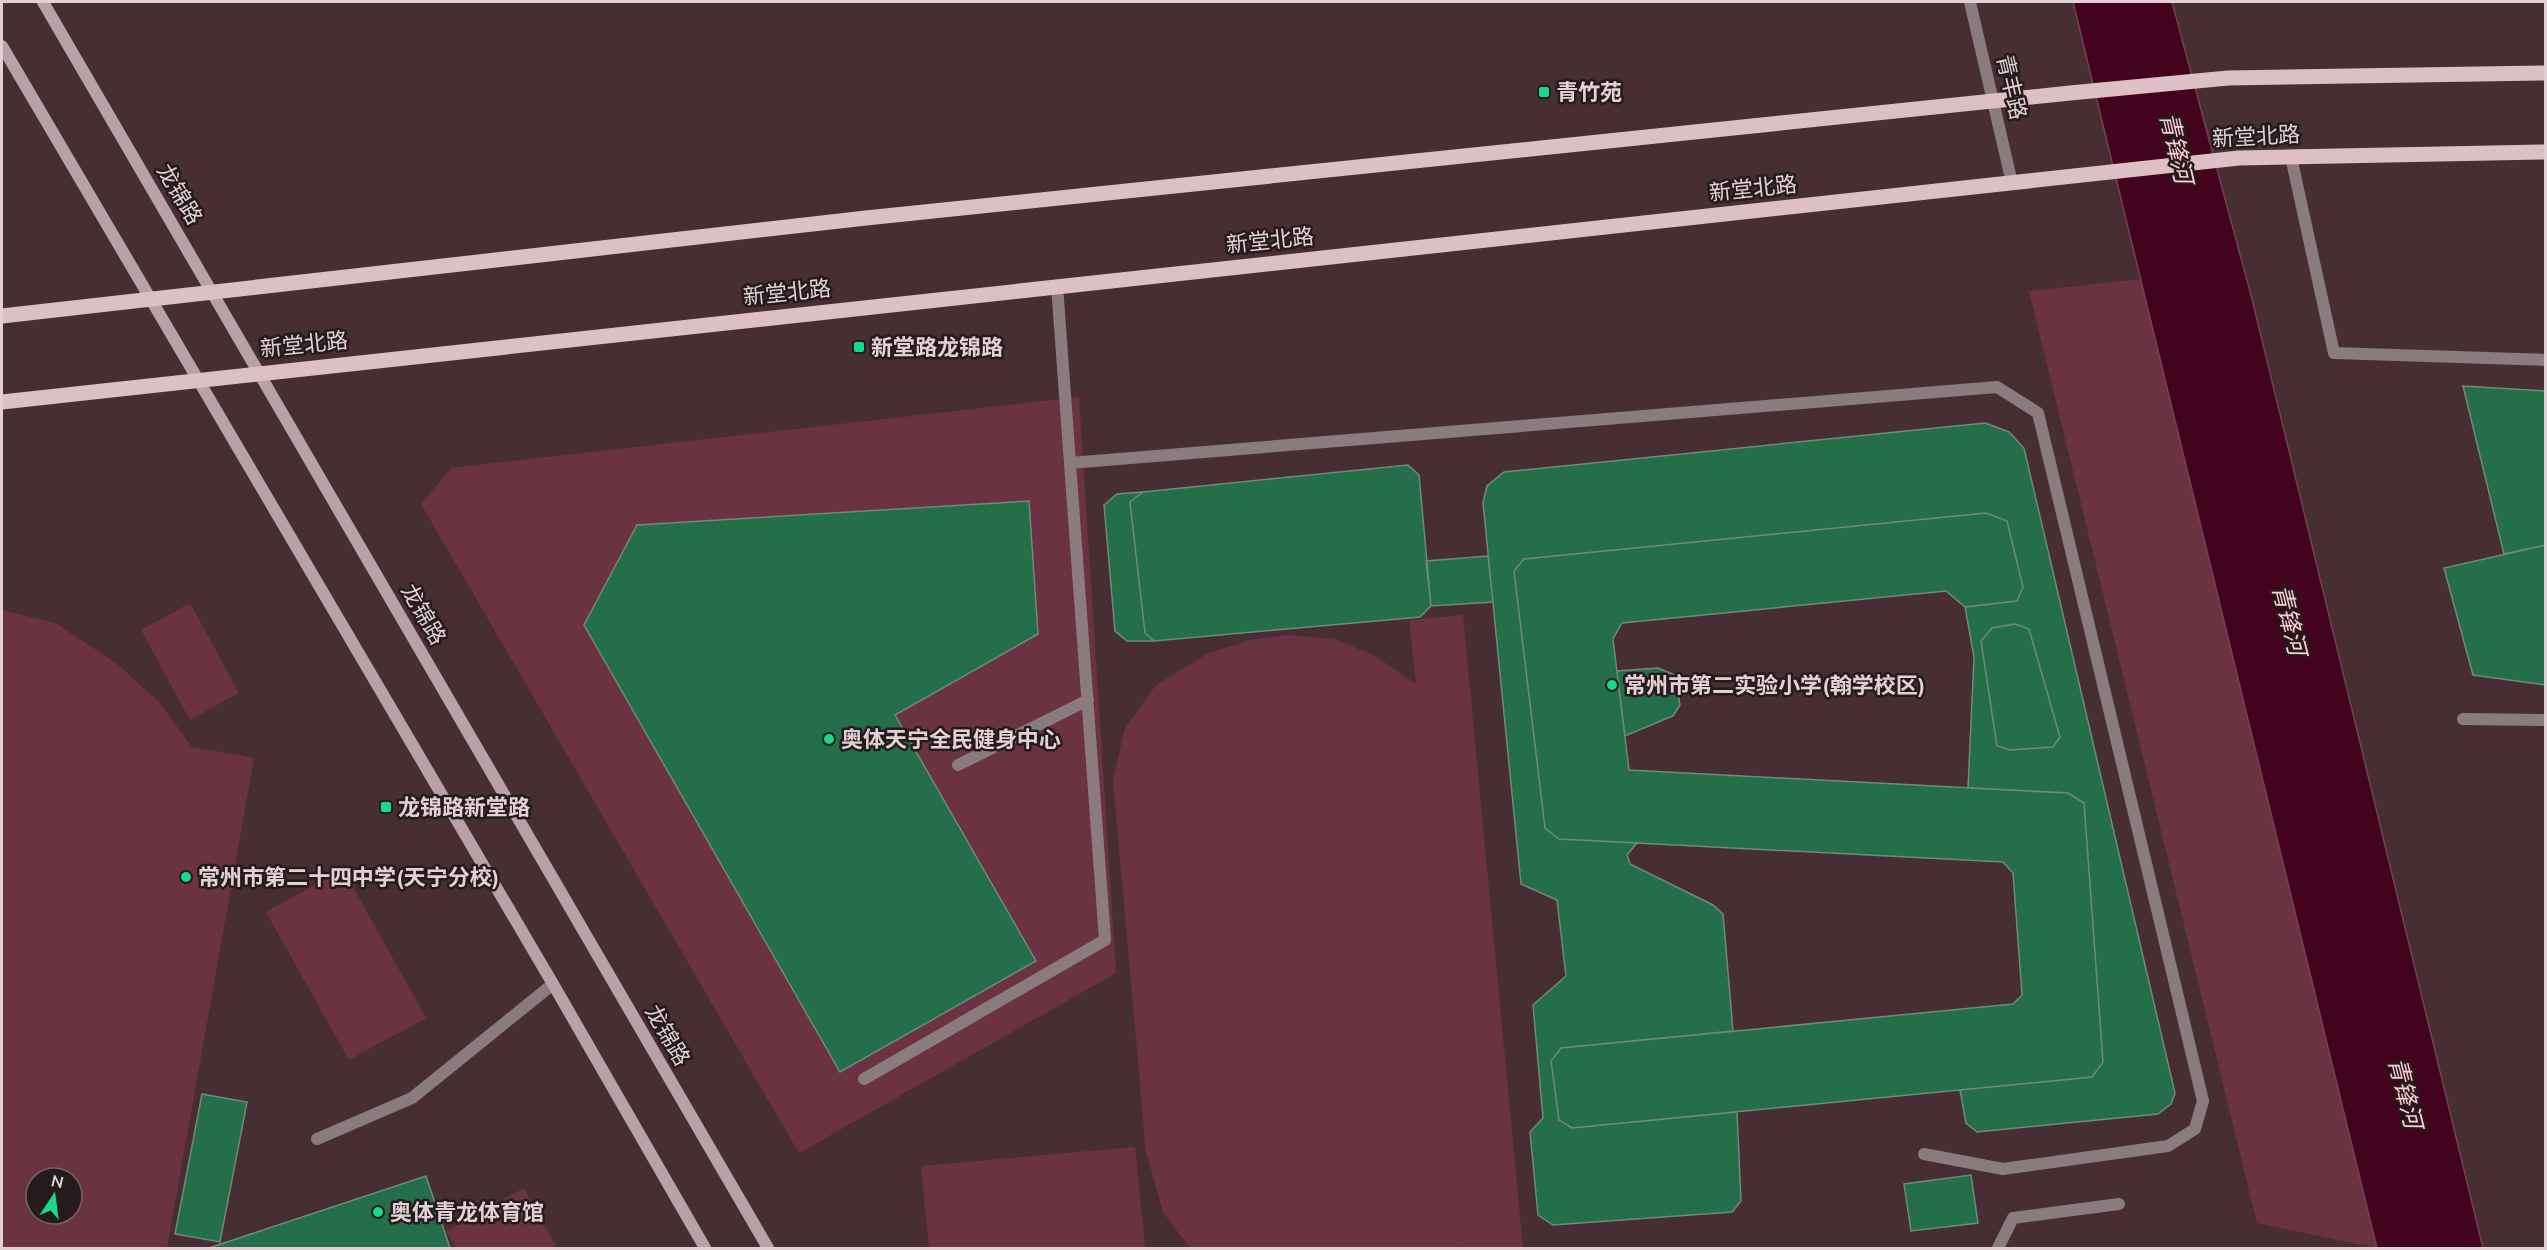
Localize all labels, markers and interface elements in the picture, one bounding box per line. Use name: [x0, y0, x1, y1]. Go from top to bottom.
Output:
street label: 青丰路: [1991, 52, 2033, 122]
place label: 青竹苑: [1556, 78, 1622, 106]
marker: 青竹苑: [1537, 85, 1551, 99]
water label: 青锋河: [2154, 109, 2201, 190]
street label: 新堂北路: [2211, 120, 2301, 152]
street label: 龙锦路: [151, 158, 209, 230]
street label: 新堂北路: [1708, 169, 1798, 207]
street label: 新堂北路: [1225, 221, 1315, 259]
street label: 新堂北路: [742, 273, 832, 311]
street label: 新堂北路: [259, 325, 349, 363]
place label: 新堂路龙锦路: [871, 333, 1003, 361]
marker: 新堂路龙锦路: [852, 340, 866, 354]
street label: 龙锦路: [395, 578, 453, 650]
water label: 青锋河: [2267, 581, 2314, 662]
place label: 常州市第二实验小学(翰学校区): [1624, 671, 1926, 699]
marker: 常州市第二实验小学(翰学校区): [1605, 678, 1619, 692]
place label: 奥体天宁全民健身中心: [841, 725, 1061, 753]
marker: 奥体天宁全民健身中心: [822, 732, 836, 746]
place label: 龙锦路新堂路: [398, 793, 530, 821]
marker: 龙锦路新堂路: [379, 800, 393, 814]
place label: 常州市第二十四中学(天宁分校): [198, 863, 500, 891]
marker: 常州市第二十四中学(天宁分校): [179, 870, 193, 884]
street label: 龙锦路: [639, 999, 697, 1071]
water label: 青锋河: [2383, 1054, 2430, 1135]
north arrow: [24, 1166, 84, 1226]
text: N: [49, 1170, 66, 1192]
place label: 奥体青龙体育馆: [390, 1198, 544, 1226]
marker: 奥体青龙体育馆: [371, 1205, 385, 1219]

